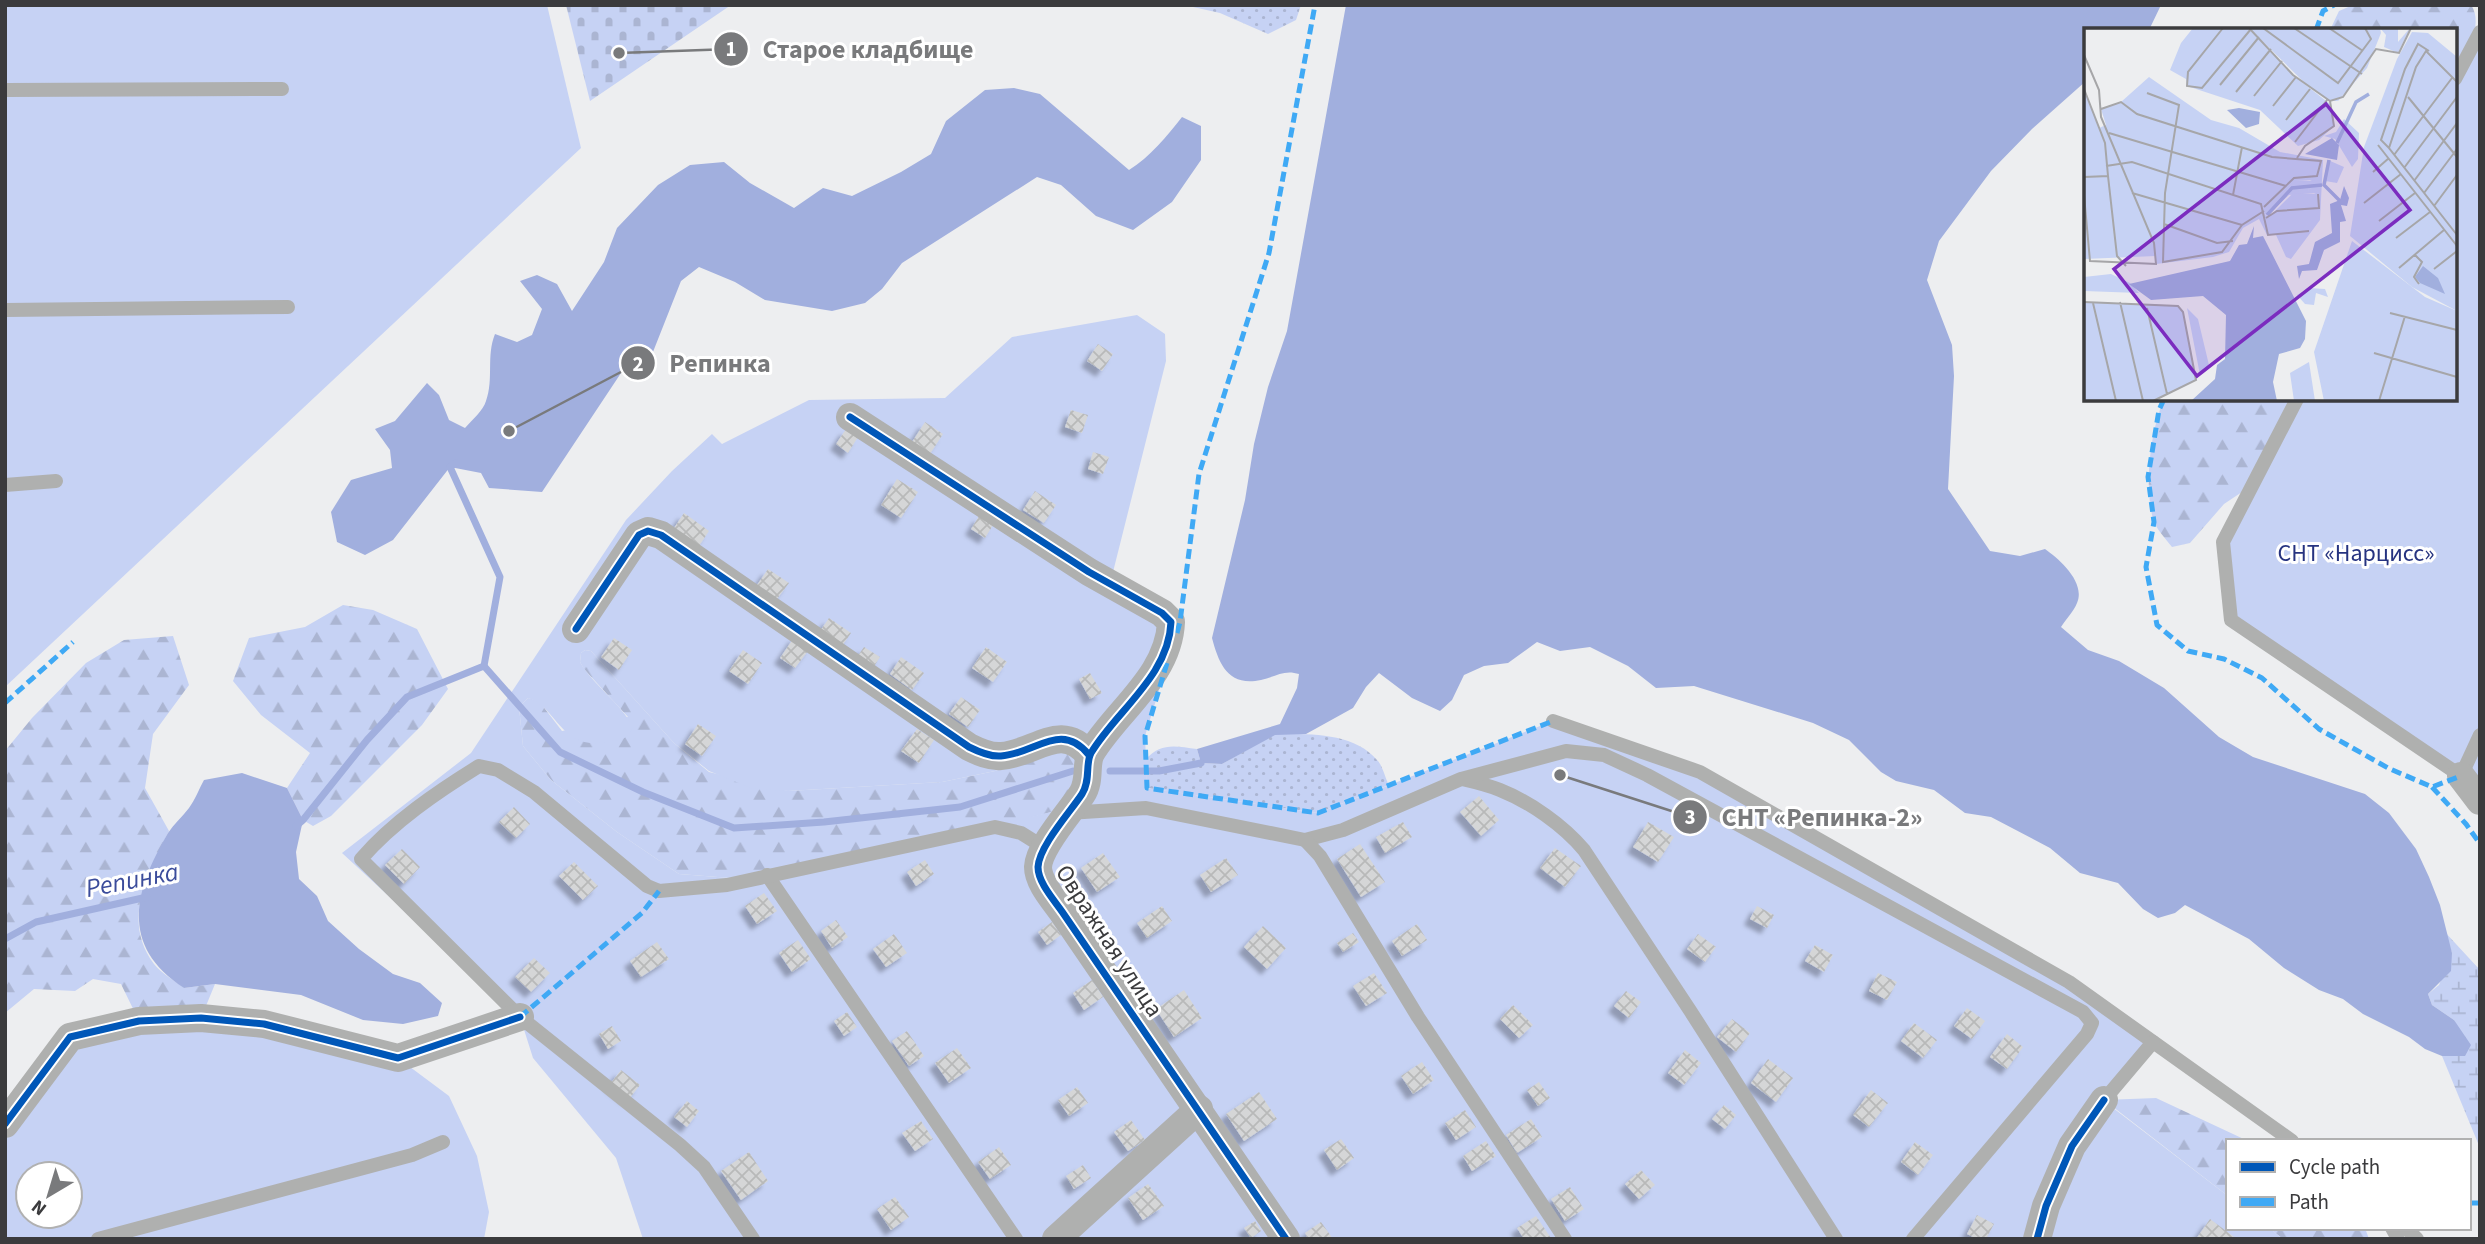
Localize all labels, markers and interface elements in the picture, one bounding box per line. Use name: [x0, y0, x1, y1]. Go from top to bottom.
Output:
callout: Старое кладбище: [714, 26, 988, 73]
inset map: [2084, 28, 2457, 401]
text: Старое кладбище: [763, 31, 973, 68]
text: 1: [725, 34, 737, 64]
callout: Репинка: [620, 340, 784, 387]
text: Репинка: [669, 345, 771, 382]
text: 2: [632, 349, 644, 379]
park label: СНТ «Нарцисс»: [2277, 536, 2435, 571]
callout: СНТ «Репинка-2»: [1673, 793, 1937, 840]
text: СНТ «Репинка-2»: [1722, 799, 1922, 836]
text: 3: [1684, 802, 1696, 832]
water label: Репинка: [82, 853, 182, 907]
street label: Овражная улица: [1047, 858, 1171, 1024]
legend: [2226, 1139, 2471, 1230]
text: Cycle path: [2289, 1152, 2380, 1182]
north arrow: [14, 1160, 84, 1230]
text: Path: [2289, 1187, 2329, 1217]
text: N: [26, 1193, 53, 1222]

